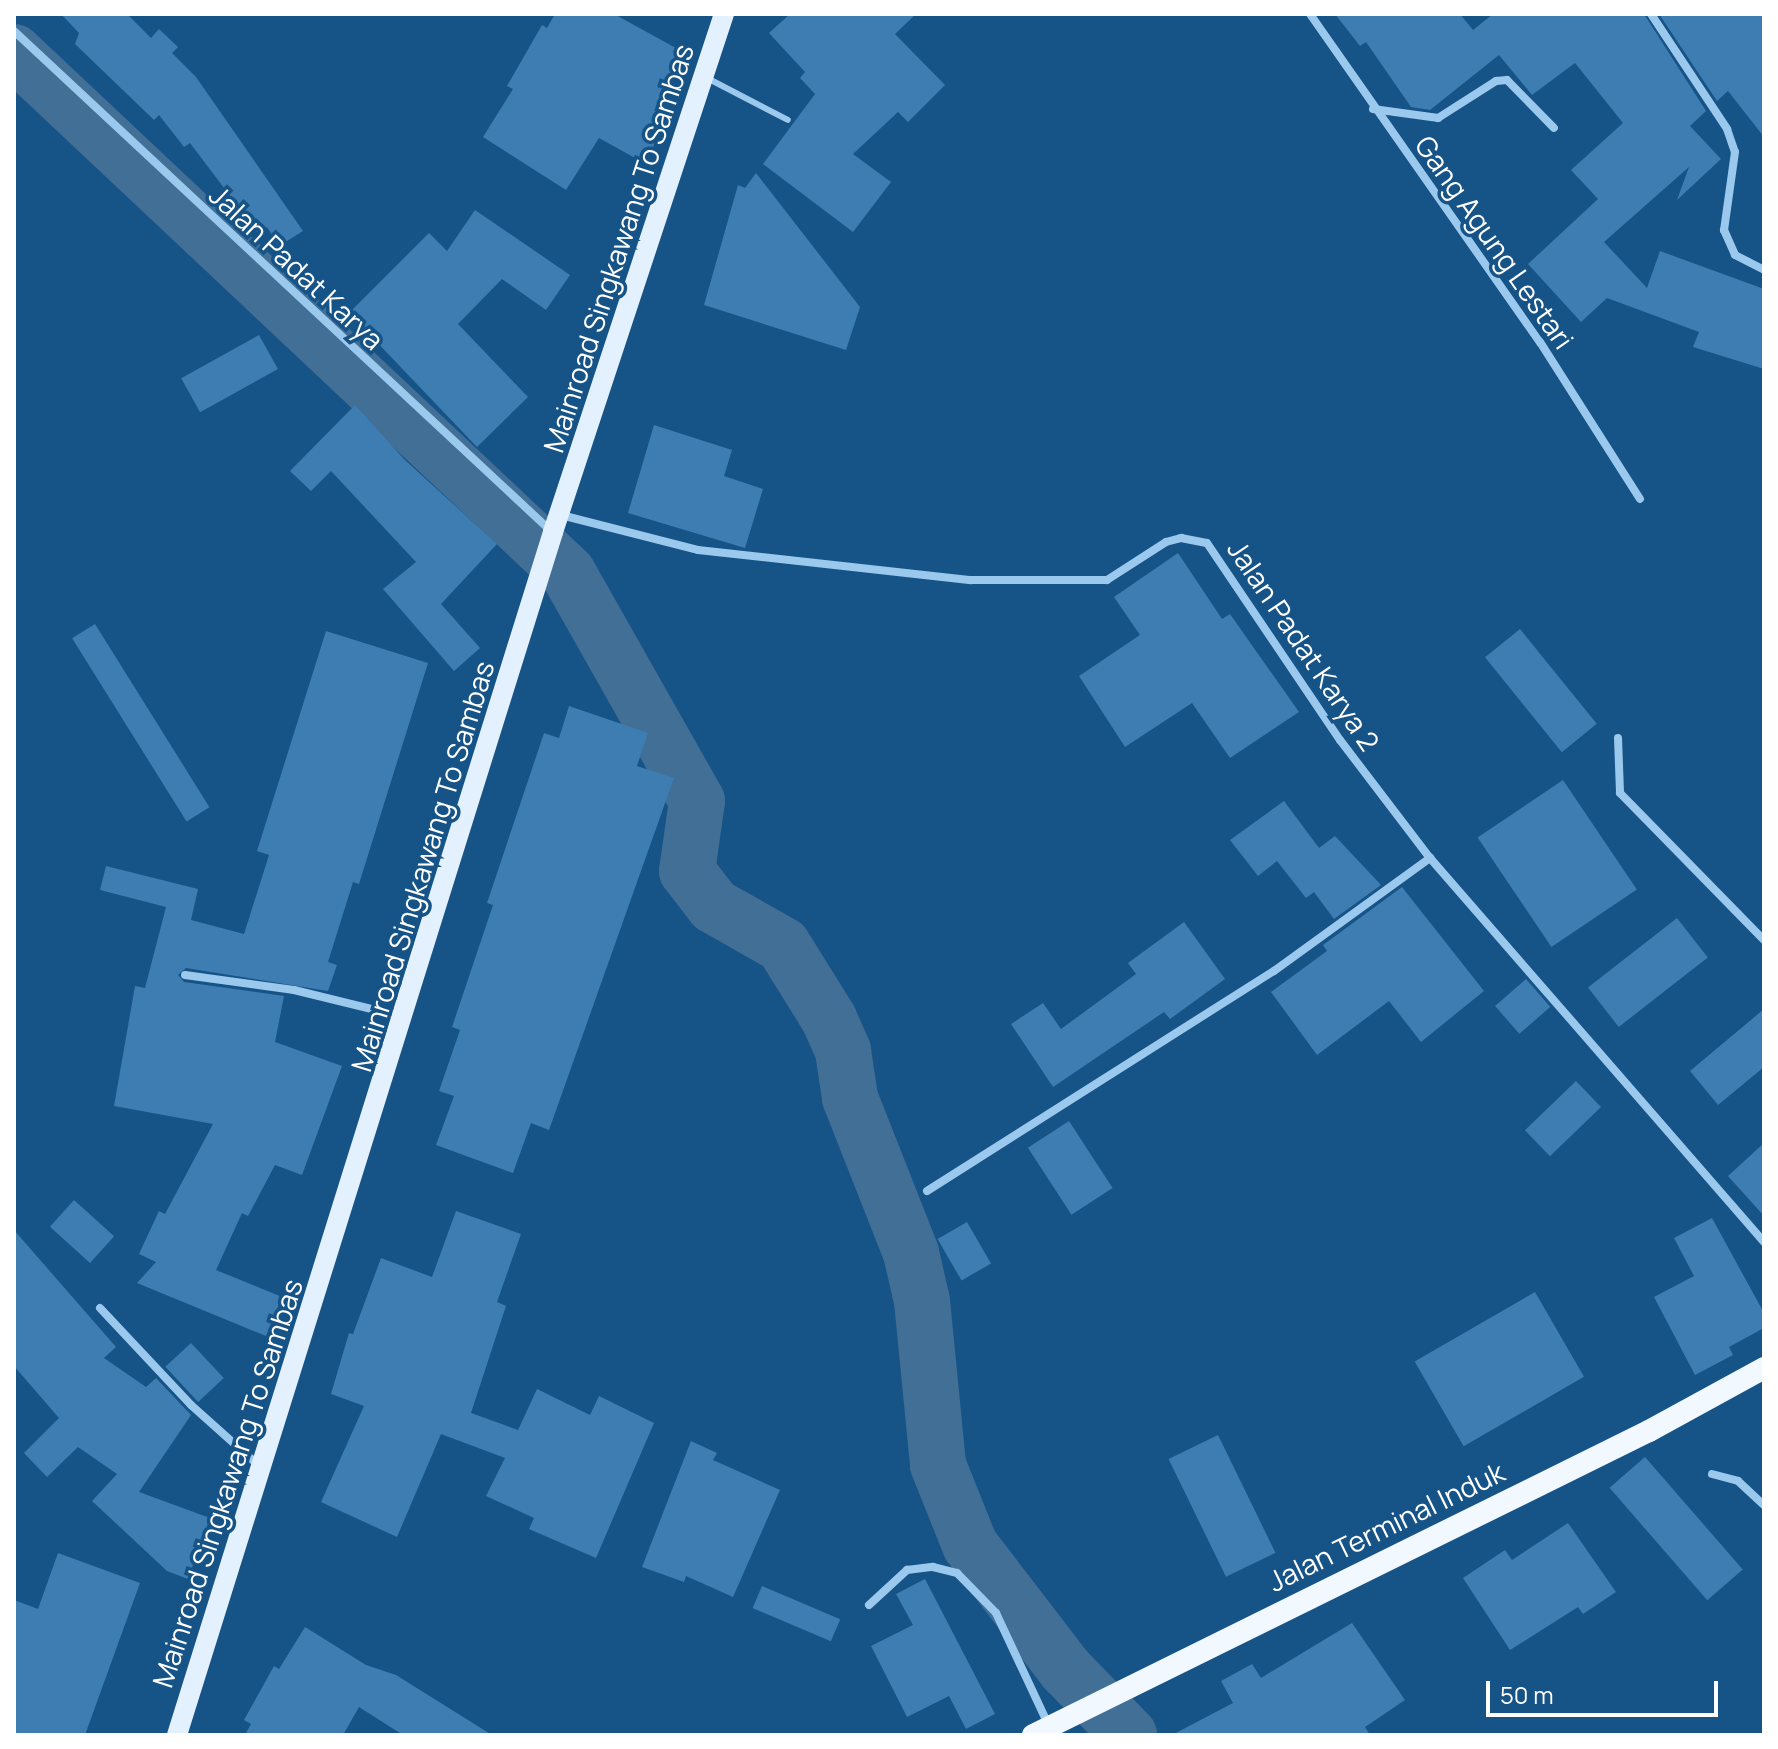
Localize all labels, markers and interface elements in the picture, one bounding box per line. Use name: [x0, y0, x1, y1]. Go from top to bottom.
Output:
street label: Mainroad Singkawang To Sambas: [536, 40, 700, 456]
street label: Gang Agung Lestari: [1409, 129, 1581, 355]
street label: Jalan Padat Karya: [203, 178, 391, 356]
street label: Jalan Padat Karya 2: [1221, 533, 1387, 757]
street label: Mainroad Singkawang To Sambas: [343, 657, 501, 1075]
street label: Mainroad Singkawang To Sambas: [145, 1275, 309, 1691]
street label: Jalan Terminal Induk: [1262, 1454, 1510, 1598]
scale bar: [1490, 1665, 1722, 1715]
text: 50 m: [1500, 1678, 1554, 1711]

